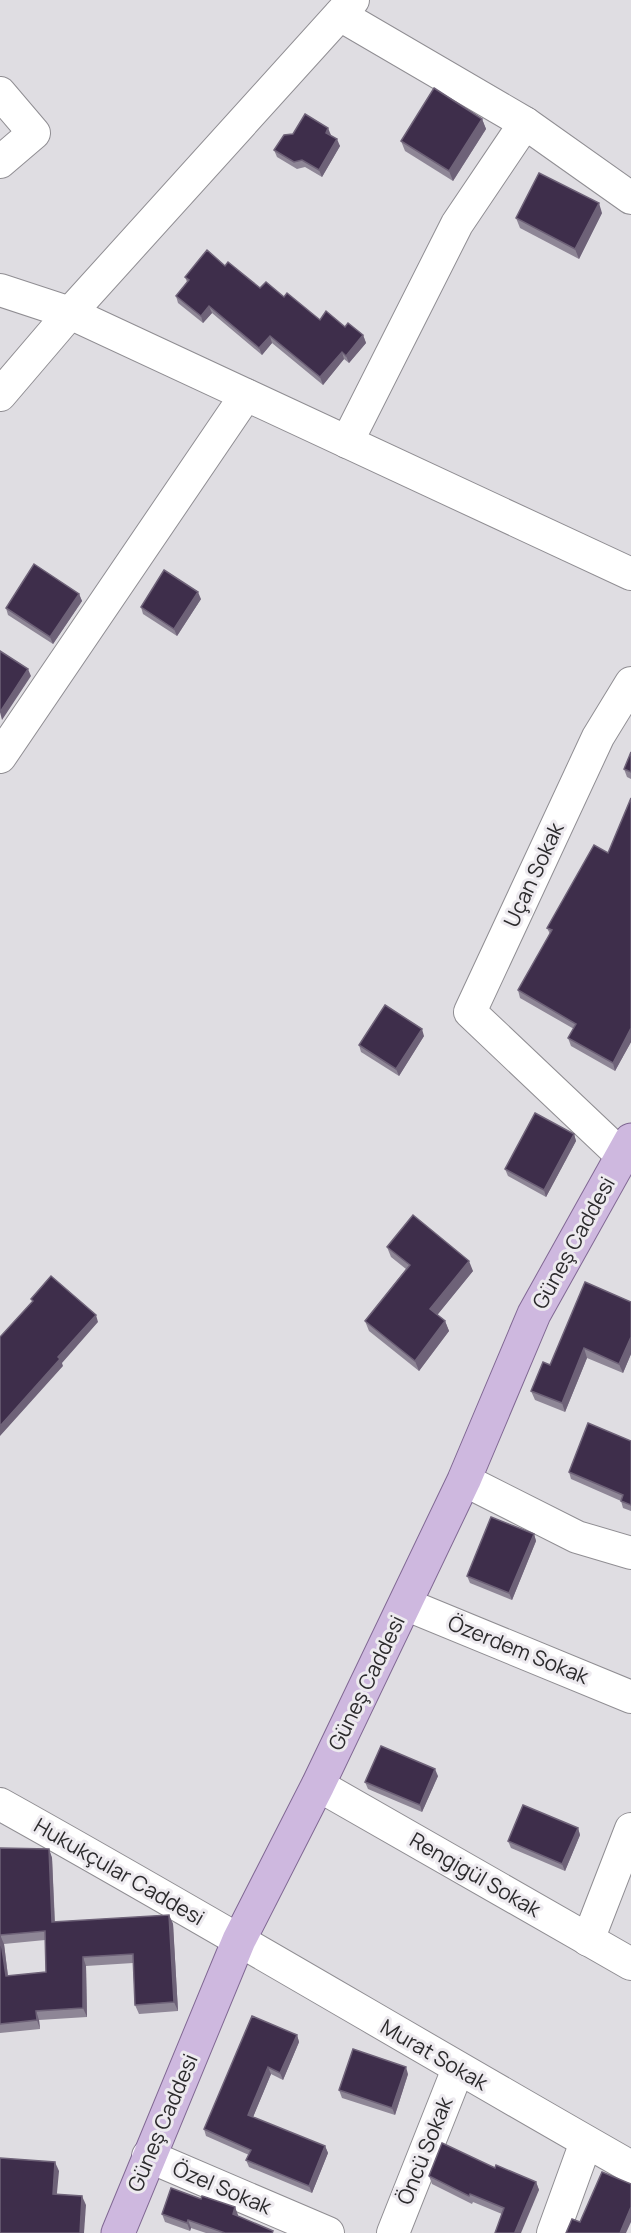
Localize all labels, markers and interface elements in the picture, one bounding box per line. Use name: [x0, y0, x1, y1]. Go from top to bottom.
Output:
street label: Uçan Sokak: [497, 817, 570, 931]
street label: Güneş Caddesi: [525, 1171, 621, 1314]
street label: Özerdem Sokak: [444, 1608, 593, 1690]
street label: Güneş Caddesi: [321, 1610, 411, 1755]
street label: Hukukçular Caddesi: [29, 1811, 210, 1931]
street label: Rengigül Sokak: [405, 1825, 547, 1923]
street label: Murat Sokak: [376, 2012, 494, 2096]
street label: Güneş Caddesi: [120, 2049, 204, 2196]
street label: Öncü Sokak: [390, 2092, 459, 2209]
street label: Özel Sokak: [169, 2154, 277, 2221]

